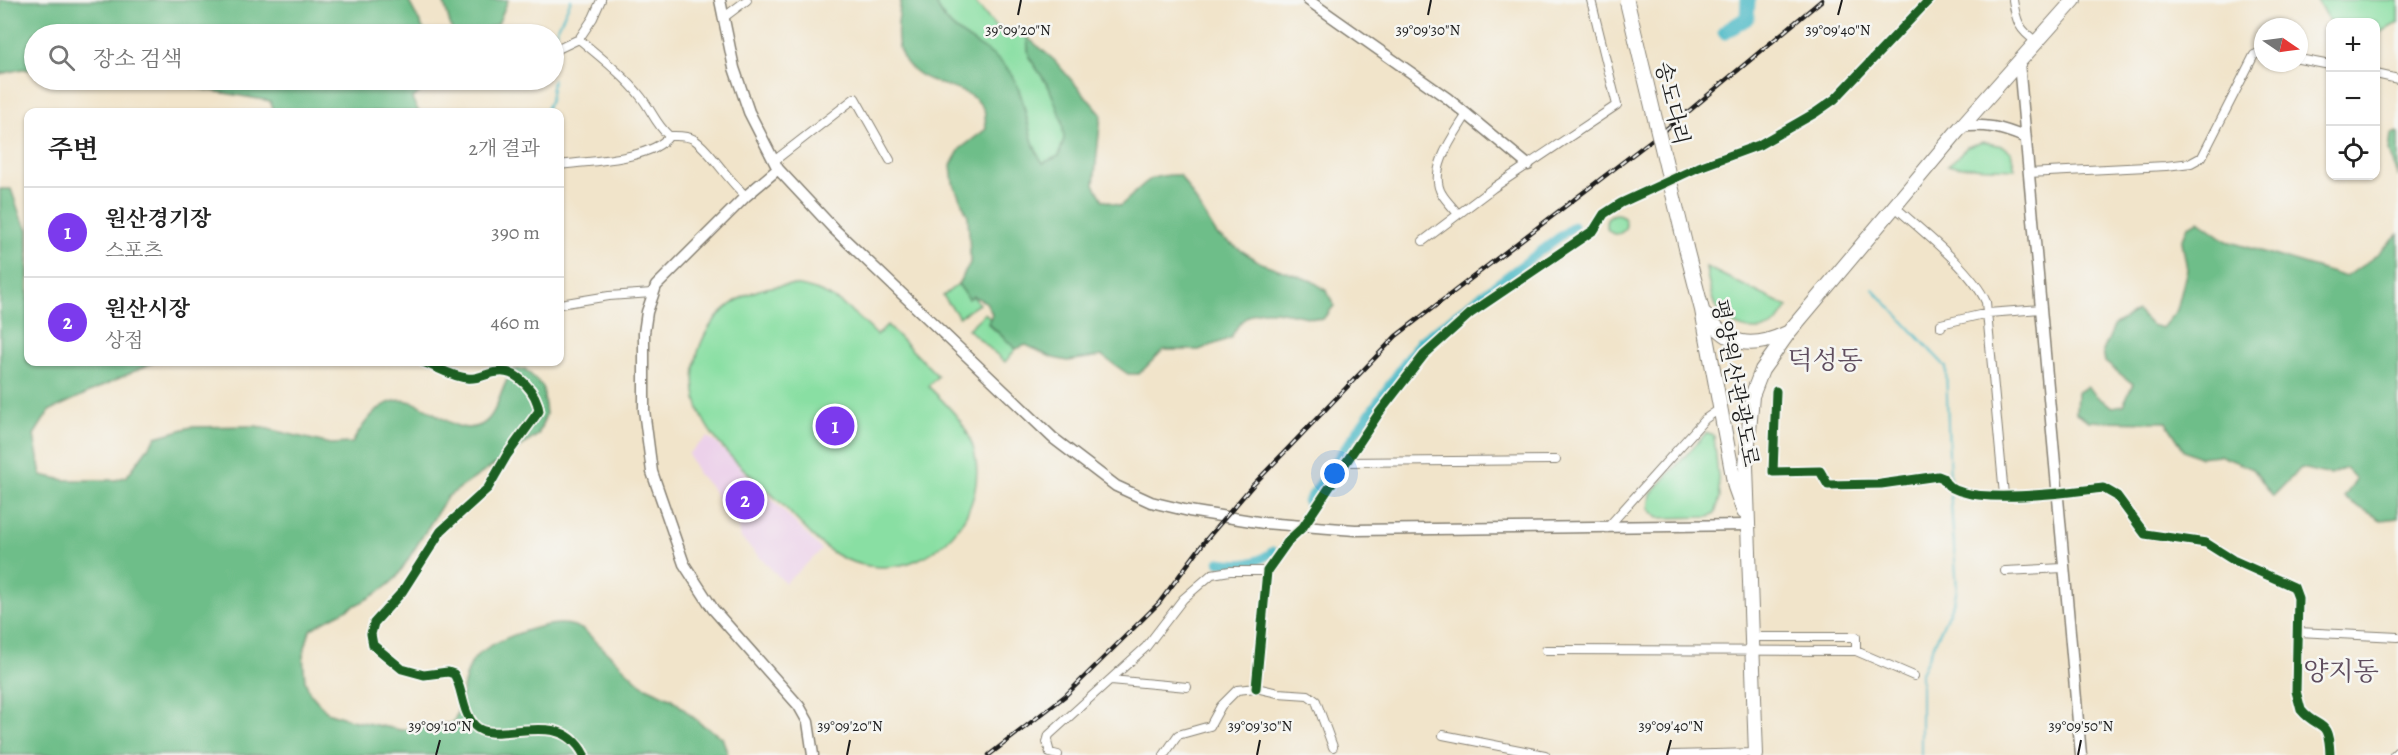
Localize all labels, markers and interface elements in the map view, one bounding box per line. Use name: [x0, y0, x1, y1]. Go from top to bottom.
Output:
north arrow: [2254, 18, 2308, 72]
map controls: [2326, 18, 2380, 180]
button: +: [2326, 18, 2380, 72]
text: 39°09'20"N: [985, 20, 1051, 40]
text: 39°09'30"N: [1396, 20, 1460, 40]
text: 39°09'40"N: [1805, 20, 1871, 40]
search box: [24, 24, 564, 90]
icon: search: [45, 41, 78, 74]
text: 장소 검색: [93, 44, 182, 74]
street label: 송도다리: [1648, 58, 1696, 148]
button: −: [2326, 72, 2380, 126]
button: locate: [2326, 126, 2380, 180]
text: 주변: [48, 132, 98, 167]
text: 2개 결과: [469, 135, 540, 162]
text: 원산경기장: [105, 204, 211, 234]
text: 1: [64, 219, 71, 246]
text: 390 m: [491, 219, 540, 246]
text: 스포츠: [105, 237, 163, 264]
text: 원산시장: [105, 294, 190, 324]
street label: 평양원산관광도로: [1704, 297, 1766, 470]
text: 2: [63, 309, 72, 336]
text: 460 m: [490, 309, 540, 336]
text: 상점: [105, 327, 144, 354]
district label: 덕성동: [1787, 343, 1863, 378]
pin: 1: [816, 404, 854, 448]
your location: [1320, 459, 1349, 488]
pin: 2: [726, 478, 764, 522]
district label: 양지동: [2303, 654, 2379, 689]
text: 39°09'10"N: [408, 716, 472, 736]
text: 39°09'20"N: [817, 716, 883, 736]
text: 39°09'30"N: [1228, 716, 1292, 736]
text: 39°09'40"N: [1638, 716, 1704, 736]
text: 39°09'50"N: [2049, 716, 2114, 736]

